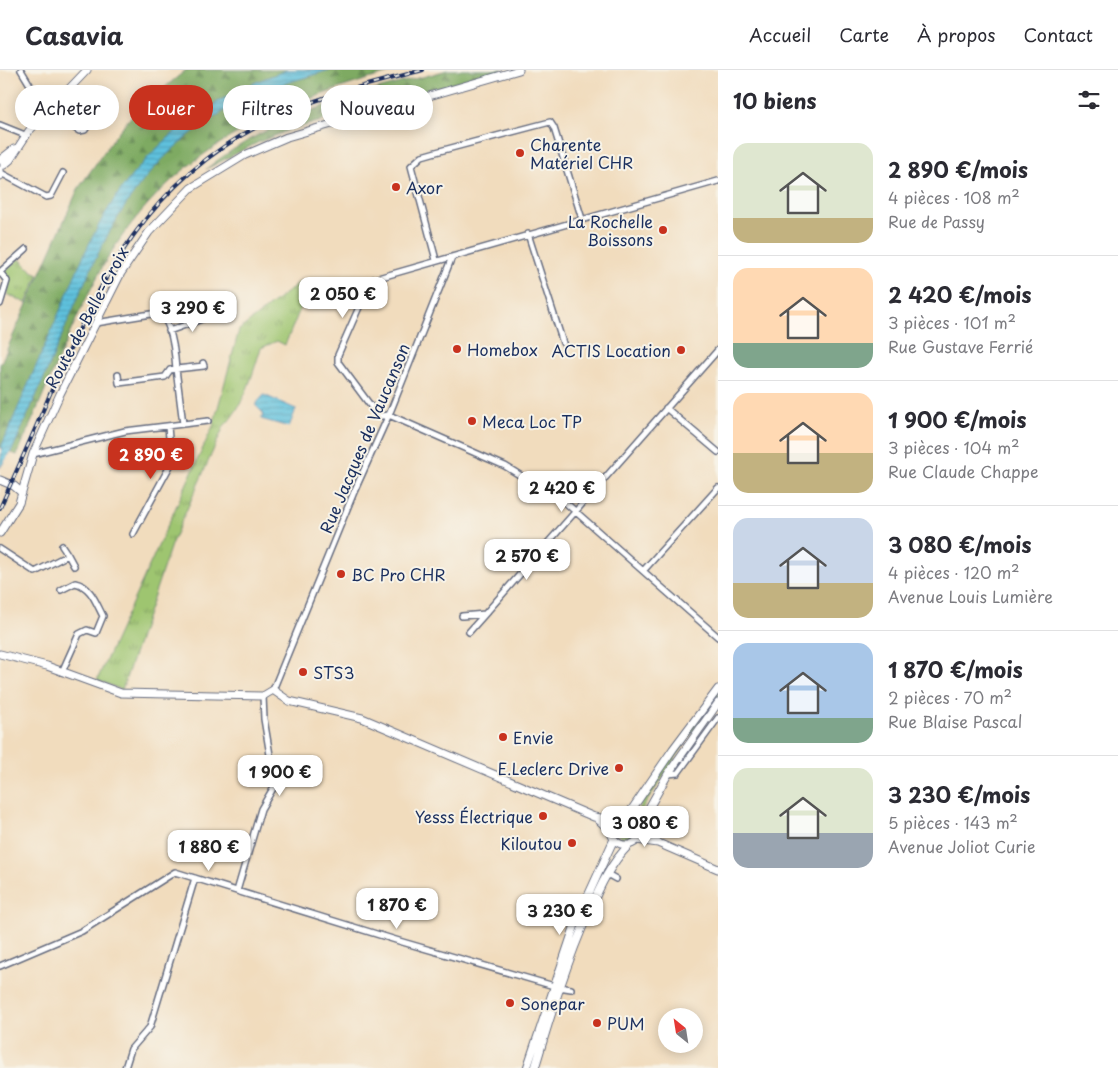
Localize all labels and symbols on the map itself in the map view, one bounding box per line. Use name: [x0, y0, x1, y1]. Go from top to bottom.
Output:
place label: Charente Matériel CHR: [530, 132, 633, 174]
marker: Charente Matériel CHR: [514, 147, 526, 159]
place label: Axor: [406, 175, 443, 199]
marker: Axor: [390, 181, 402, 193]
place label: La Rochelle Boissons: [568, 209, 653, 251]
marker: La Rochelle Boissons: [657, 224, 669, 236]
street label: Route de Belle-Croix: [39, 242, 134, 392]
pin: 2 050 €: [297, 276, 389, 319]
pin: 3 290 €: [147, 290, 239, 333]
place label: Homebox: [467, 337, 538, 361]
place label: ACTIS Location: [552, 338, 671, 362]
street label: Rue Jacques de Vaucanson: [313, 339, 415, 537]
marker: Homebox: [451, 343, 463, 355]
marker: ACTIS Location: [675, 344, 687, 356]
place label: Meca Loc TP: [482, 409, 582, 433]
marker: Meca Loc TP: [466, 415, 478, 427]
pin: 2 890 €: [105, 438, 197, 480]
pin: 2 420 €: [516, 470, 608, 513]
pin: 2 570 €: [481, 538, 573, 581]
place label: BC Pro CHR: [351, 562, 445, 586]
marker: BC Pro CHR: [335, 568, 347, 580]
place label: STS3: [313, 660, 354, 684]
marker: STS3: [297, 666, 309, 678]
place label: Envie: [513, 725, 554, 749]
marker: Envie: [497, 731, 509, 743]
pin: 1 900 €: [234, 754, 326, 797]
place label: E.Leclerc Drive: [498, 756, 609, 780]
marker: E.Leclerc Drive: [613, 762, 625, 774]
place label: Yesss Électrique: [415, 804, 533, 828]
pin: 3 080 €: [599, 806, 691, 848]
marker: Yesss Électrique: [537, 810, 549, 822]
pin: 1 880 €: [163, 830, 255, 872]
place label: Kiloutou: [500, 831, 562, 855]
marker: Kiloutou: [566, 837, 578, 849]
pin: 1 870 €: [351, 888, 443, 930]
pin: 3 230 €: [514, 894, 606, 936]
place label: Sonepar: [520, 991, 585, 1015]
marker: Sonepar: [504, 997, 516, 1009]
north arrow: [658, 1008, 702, 1052]
place label: PUM: [607, 1011, 645, 1035]
marker: PUM: [591, 1017, 603, 1029]

